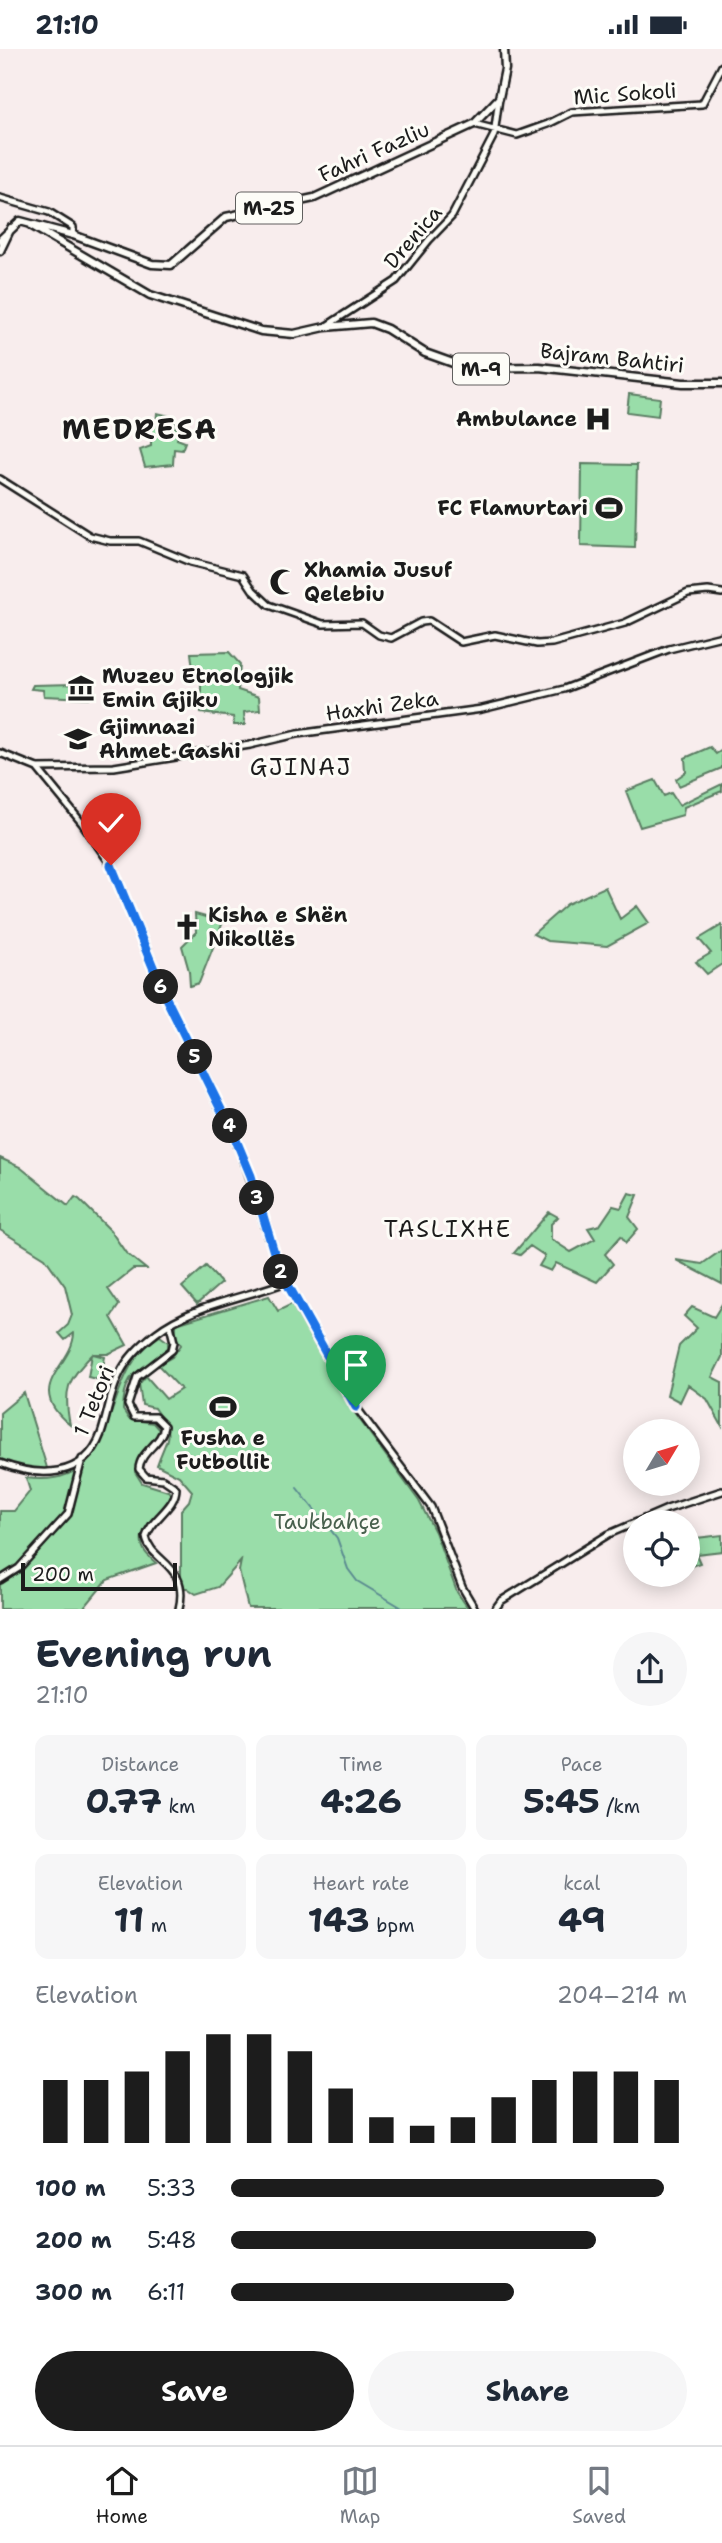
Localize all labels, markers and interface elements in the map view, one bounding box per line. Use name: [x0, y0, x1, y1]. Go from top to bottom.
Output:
text: 21:10: [35, 7, 99, 42]
street label: Mic Sokoli: [573, 76, 677, 112]
street label: Fahri Fazliu: [314, 115, 434, 189]
road number: M-25: [236, 193, 302, 223]
street label: Drenica: [378, 199, 448, 275]
street label: Bajram Bahtiri: [539, 337, 685, 379]
road number: M-9: [453, 353, 509, 385]
hospital icon: Ambulance: [583, 404, 613, 434]
place label: Ambulance: [456, 405, 577, 433]
district label: MEDRESA: [62, 410, 218, 448]
sports icon: FC Flamurtari: [594, 493, 624, 523]
place label: FC Flamurtari: [437, 494, 588, 522]
place label: Xhamia Jusuf Qelebiu: [304, 556, 453, 608]
mosque icon: Xhamia Jusuf Qelebiu: [268, 567, 298, 597]
place label: Muzeu Etnologjik Emin Gjiku: [102, 662, 294, 714]
museum icon: Muzeu Etnologjik Emin Gjiku: [66, 673, 96, 703]
street label: Haxhi Zeka: [324, 684, 440, 728]
place label: Gjimnazi Ahmet Gashi: [99, 713, 241, 765]
school or university icon: Gjimnazi Ahmet Gashi: [63, 724, 93, 754]
district label: GJINAJ: [250, 752, 352, 782]
pin: [81, 793, 141, 865]
icon: check: [92, 804, 130, 842]
place label: Kisha e Shën Nikollës: [208, 901, 347, 953]
church icon: Kisha e Shën Nikollës: [172, 912, 202, 942]
pin: 6: [144, 969, 178, 1005]
text: 6: [154, 974, 167, 999]
pin: 5: [178, 1039, 212, 1075]
text: 5: [189, 1044, 200, 1069]
pin: 4: [212, 1109, 247, 1143]
text: 4: [223, 1113, 236, 1138]
pin: 3: [240, 1181, 274, 1215]
text: 3: [250, 1185, 263, 1210]
district label: TASLIXHE: [384, 1214, 512, 1244]
pin: 2: [264, 1255, 298, 1289]
text: 2: [274, 1259, 287, 1284]
pin: [326, 1335, 386, 1407]
icon: arrive: [337, 1346, 375, 1384]
street label: 1 Tetori: [67, 1361, 121, 1441]
sports icon: Fusha e Futbollit: [208, 1392, 238, 1422]
north arrow: [623, 1419, 700, 1496]
map controls: [623, 1419, 700, 1587]
place label: Fusha e Futbollit: [176, 1424, 270, 1476]
park label: Taukbahçe: [273, 1508, 381, 1536]
button: locate: [623, 1510, 700, 1587]
scale bar: [21, 1559, 177, 1591]
text: 200 m: [32, 1562, 94, 1587]
text: Evening run: [35, 1628, 272, 1679]
button: share: [613, 1632, 687, 1706]
text: 21:10: [35, 1680, 89, 1710]
text: Distance: [101, 1752, 179, 1777]
text: Time: [339, 1752, 383, 1777]
text: Pace: [561, 1752, 603, 1777]
text: 0.77: [85, 1777, 162, 1824]
text: 4:26: [320, 1777, 402, 1824]
text: 5:45: [523, 1777, 600, 1824]
text: km: [162, 1794, 195, 1819]
text: /km: [600, 1794, 640, 1819]
text: Elevation: [98, 1871, 183, 1896]
text: Heart rate: [313, 1871, 409, 1896]
text: kcal: [563, 1871, 600, 1896]
text: 11: [113, 1896, 144, 1943]
text: 143: [307, 1896, 370, 1943]
text: 49: [558, 1896, 606, 1943]
text: m: [144, 1913, 167, 1938]
text: bpm: [370, 1913, 415, 1938]
text: Elevation: [35, 1980, 138, 2010]
text: 204–214 m: [557, 1980, 687, 2010]
text: 100 m: [35, 2173, 106, 2203]
text: 5:33: [147, 2173, 196, 2203]
text: 200 m: [35, 2225, 112, 2255]
text: 5:48: [147, 2225, 197, 2255]
text: 300 m: [35, 2277, 112, 2307]
text: 6:11: [147, 2277, 185, 2307]
button: Save: [35, 2351, 354, 2431]
button: Share: [368, 2351, 687, 2431]
tab: Home: [96, 2462, 148, 2529]
tab: Map: [340, 2462, 380, 2529]
tab: Saved: [572, 2462, 626, 2529]

